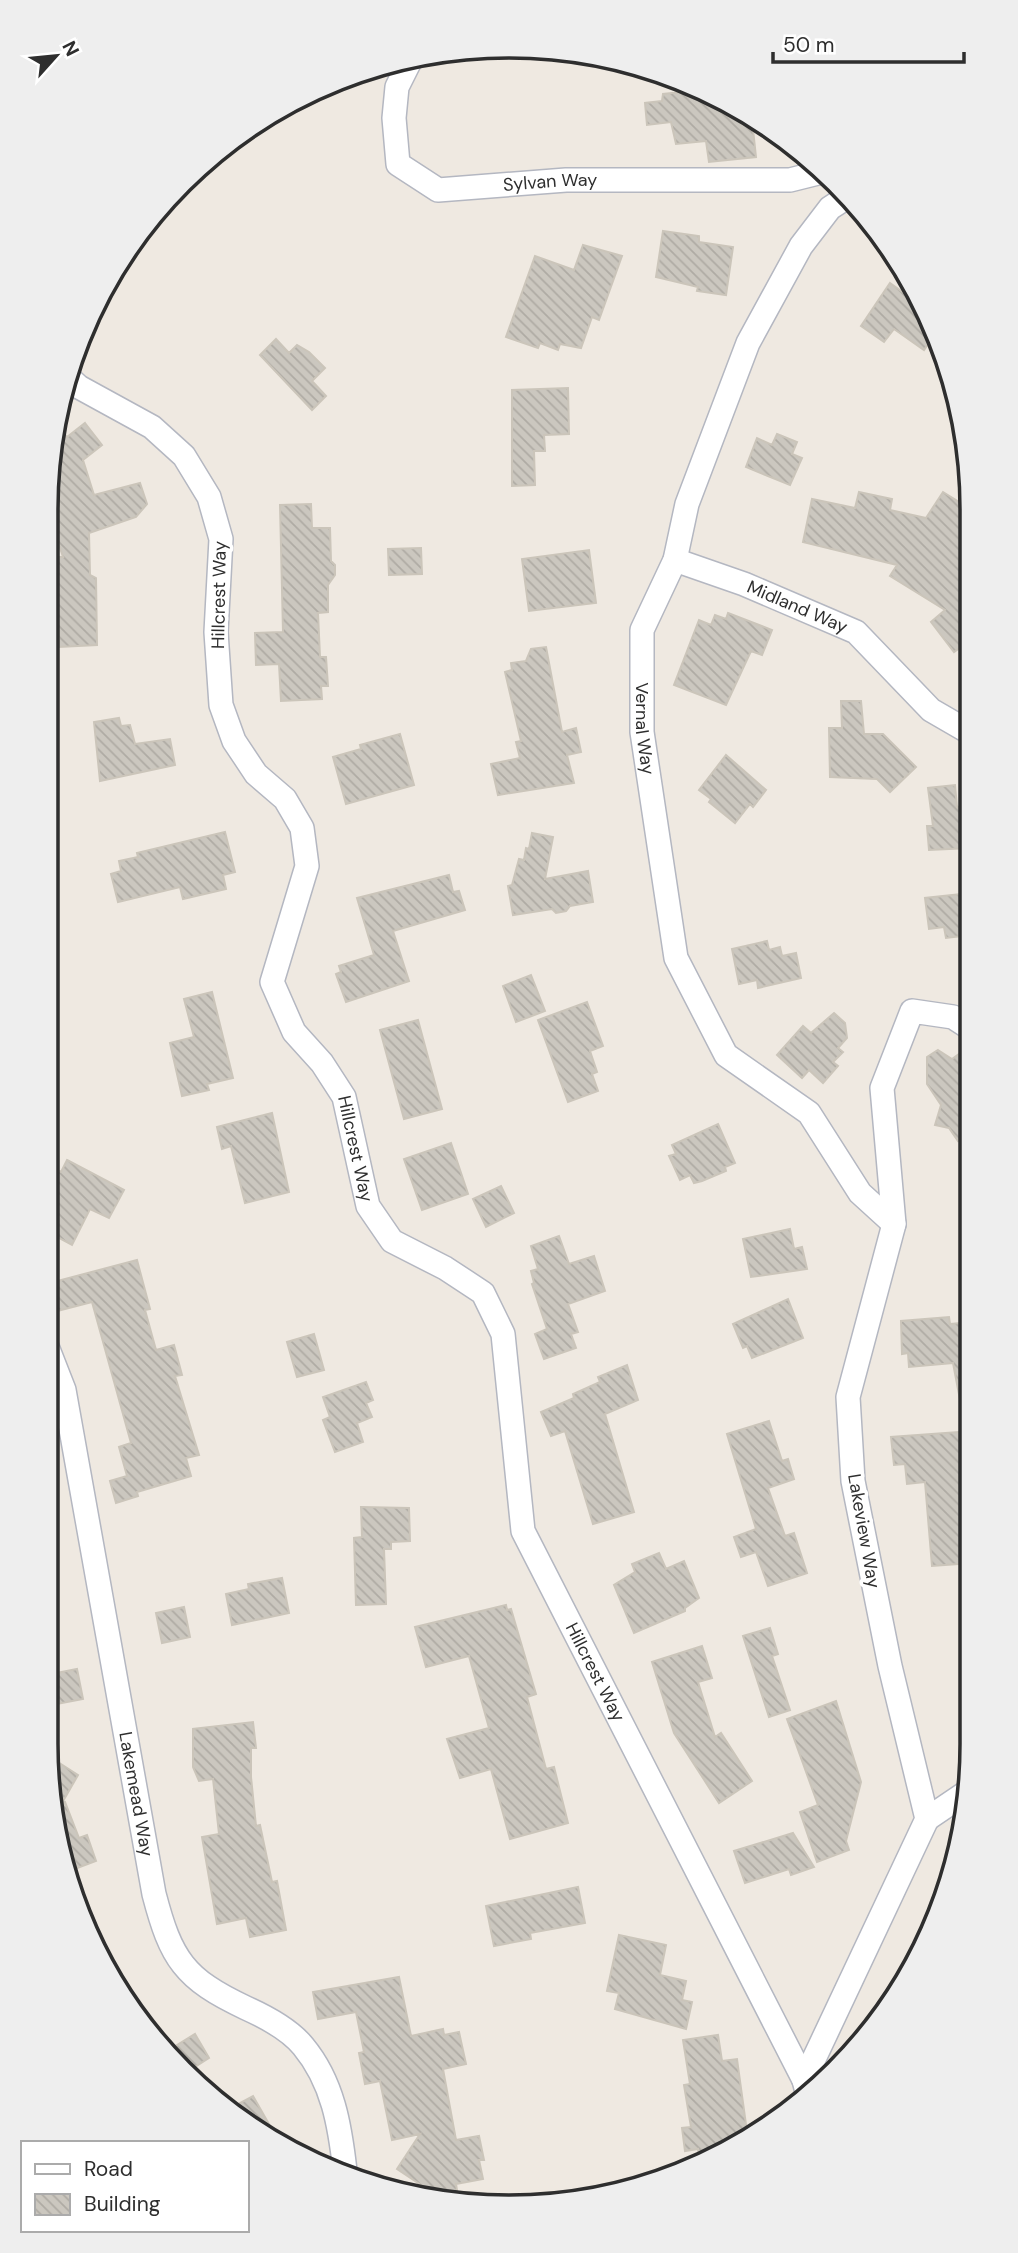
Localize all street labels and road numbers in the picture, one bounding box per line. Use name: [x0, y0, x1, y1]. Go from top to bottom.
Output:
street label: Sylvan Way: [502, 168, 597, 197]
street label: Hillcrest Way: [206, 541, 232, 649]
street label: Midland Way: [743, 575, 851, 639]
street label: Vernal Way: [630, 682, 660, 776]
street label: Hillcrest Way: [332, 1093, 379, 1204]
street label: Lakeview Way: [842, 1472, 886, 1590]
street label: Hillcrest Way: [560, 1618, 630, 1726]
street label: Lakemead Way: [113, 1730, 159, 1858]

